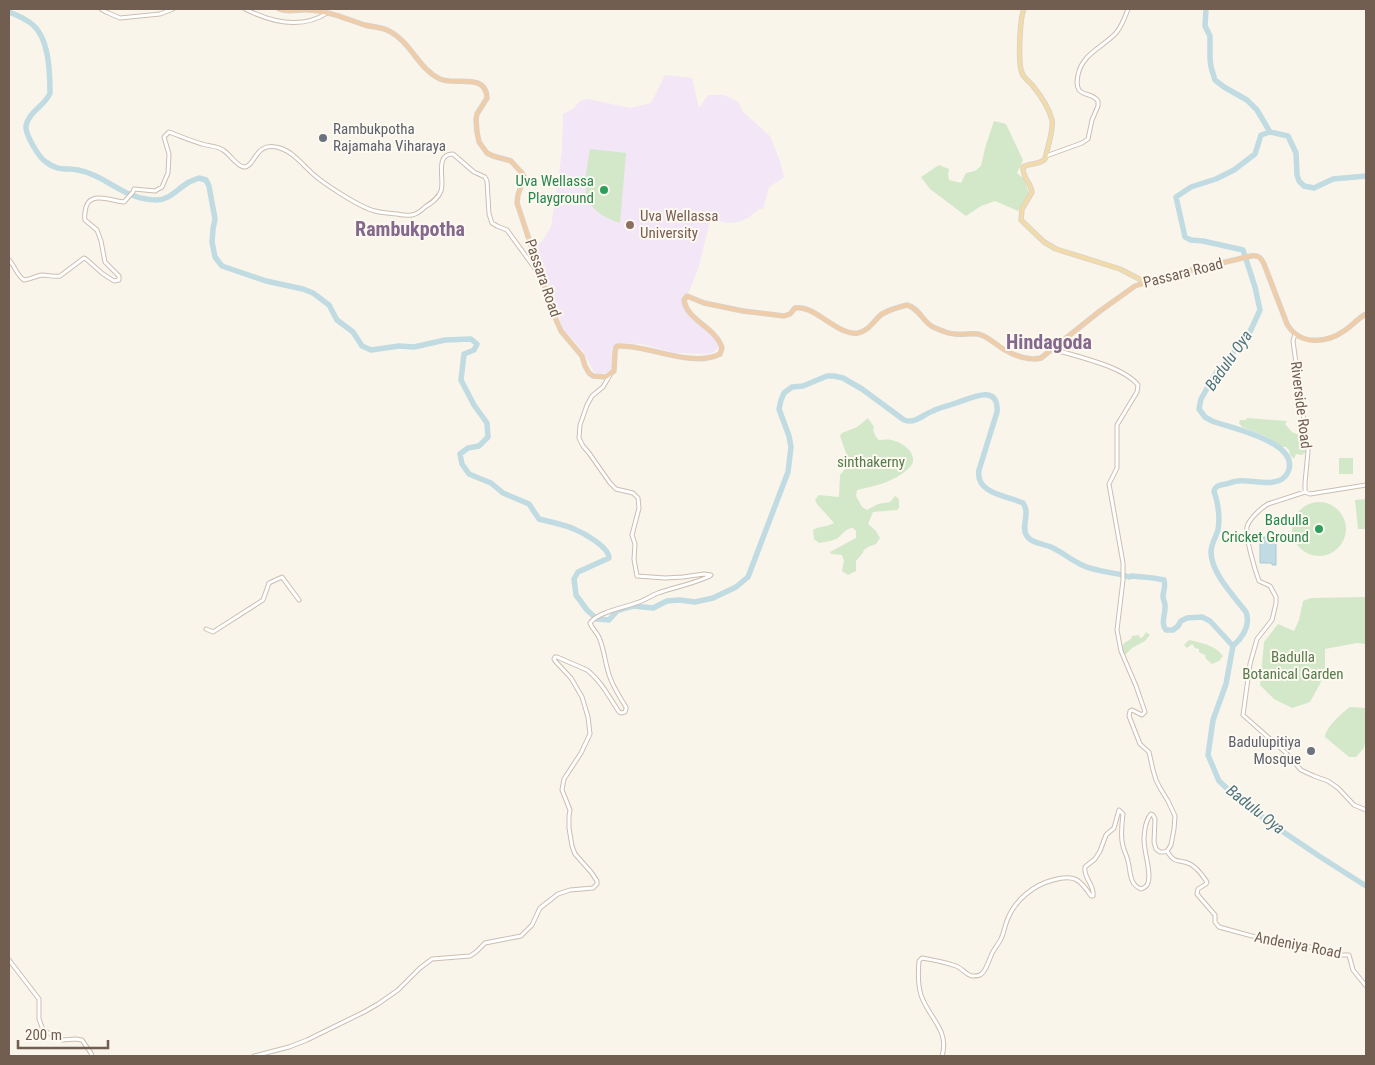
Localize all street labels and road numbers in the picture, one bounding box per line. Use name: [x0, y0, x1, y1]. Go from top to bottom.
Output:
street label: Passara Road: [521, 237, 565, 319]
street label: Passara Road: [1141, 254, 1225, 292]
street label: Riverside Road: [1287, 360, 1315, 450]
street label: Andeniya Road: [1253, 928, 1343, 962]

